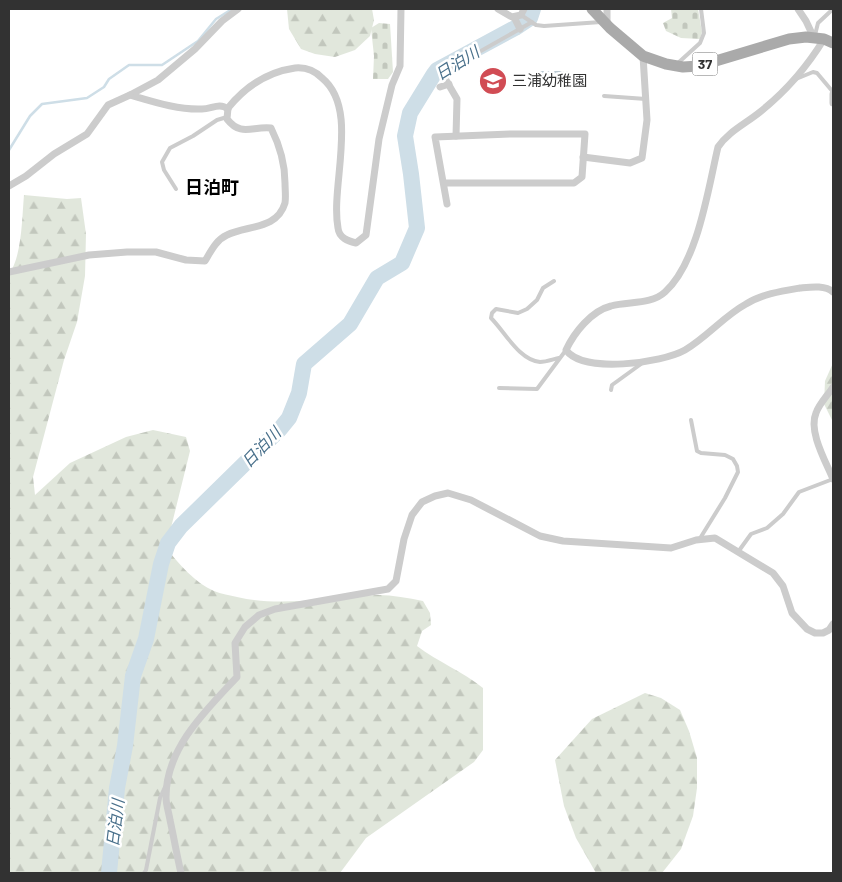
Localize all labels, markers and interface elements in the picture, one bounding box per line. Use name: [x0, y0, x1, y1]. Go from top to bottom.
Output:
water label: 日泊川: [431, 41, 484, 83]
road number: 37: [692, 52, 718, 76]
school or university icon: 三浦幼稚園: [478, 66, 508, 96]
place label: 三浦幼稚園: [512, 71, 587, 89]
district label: 日泊町: [185, 176, 239, 198]
water label: 日泊川: [237, 421, 286, 471]
water label: 日泊川: [102, 796, 127, 848]

